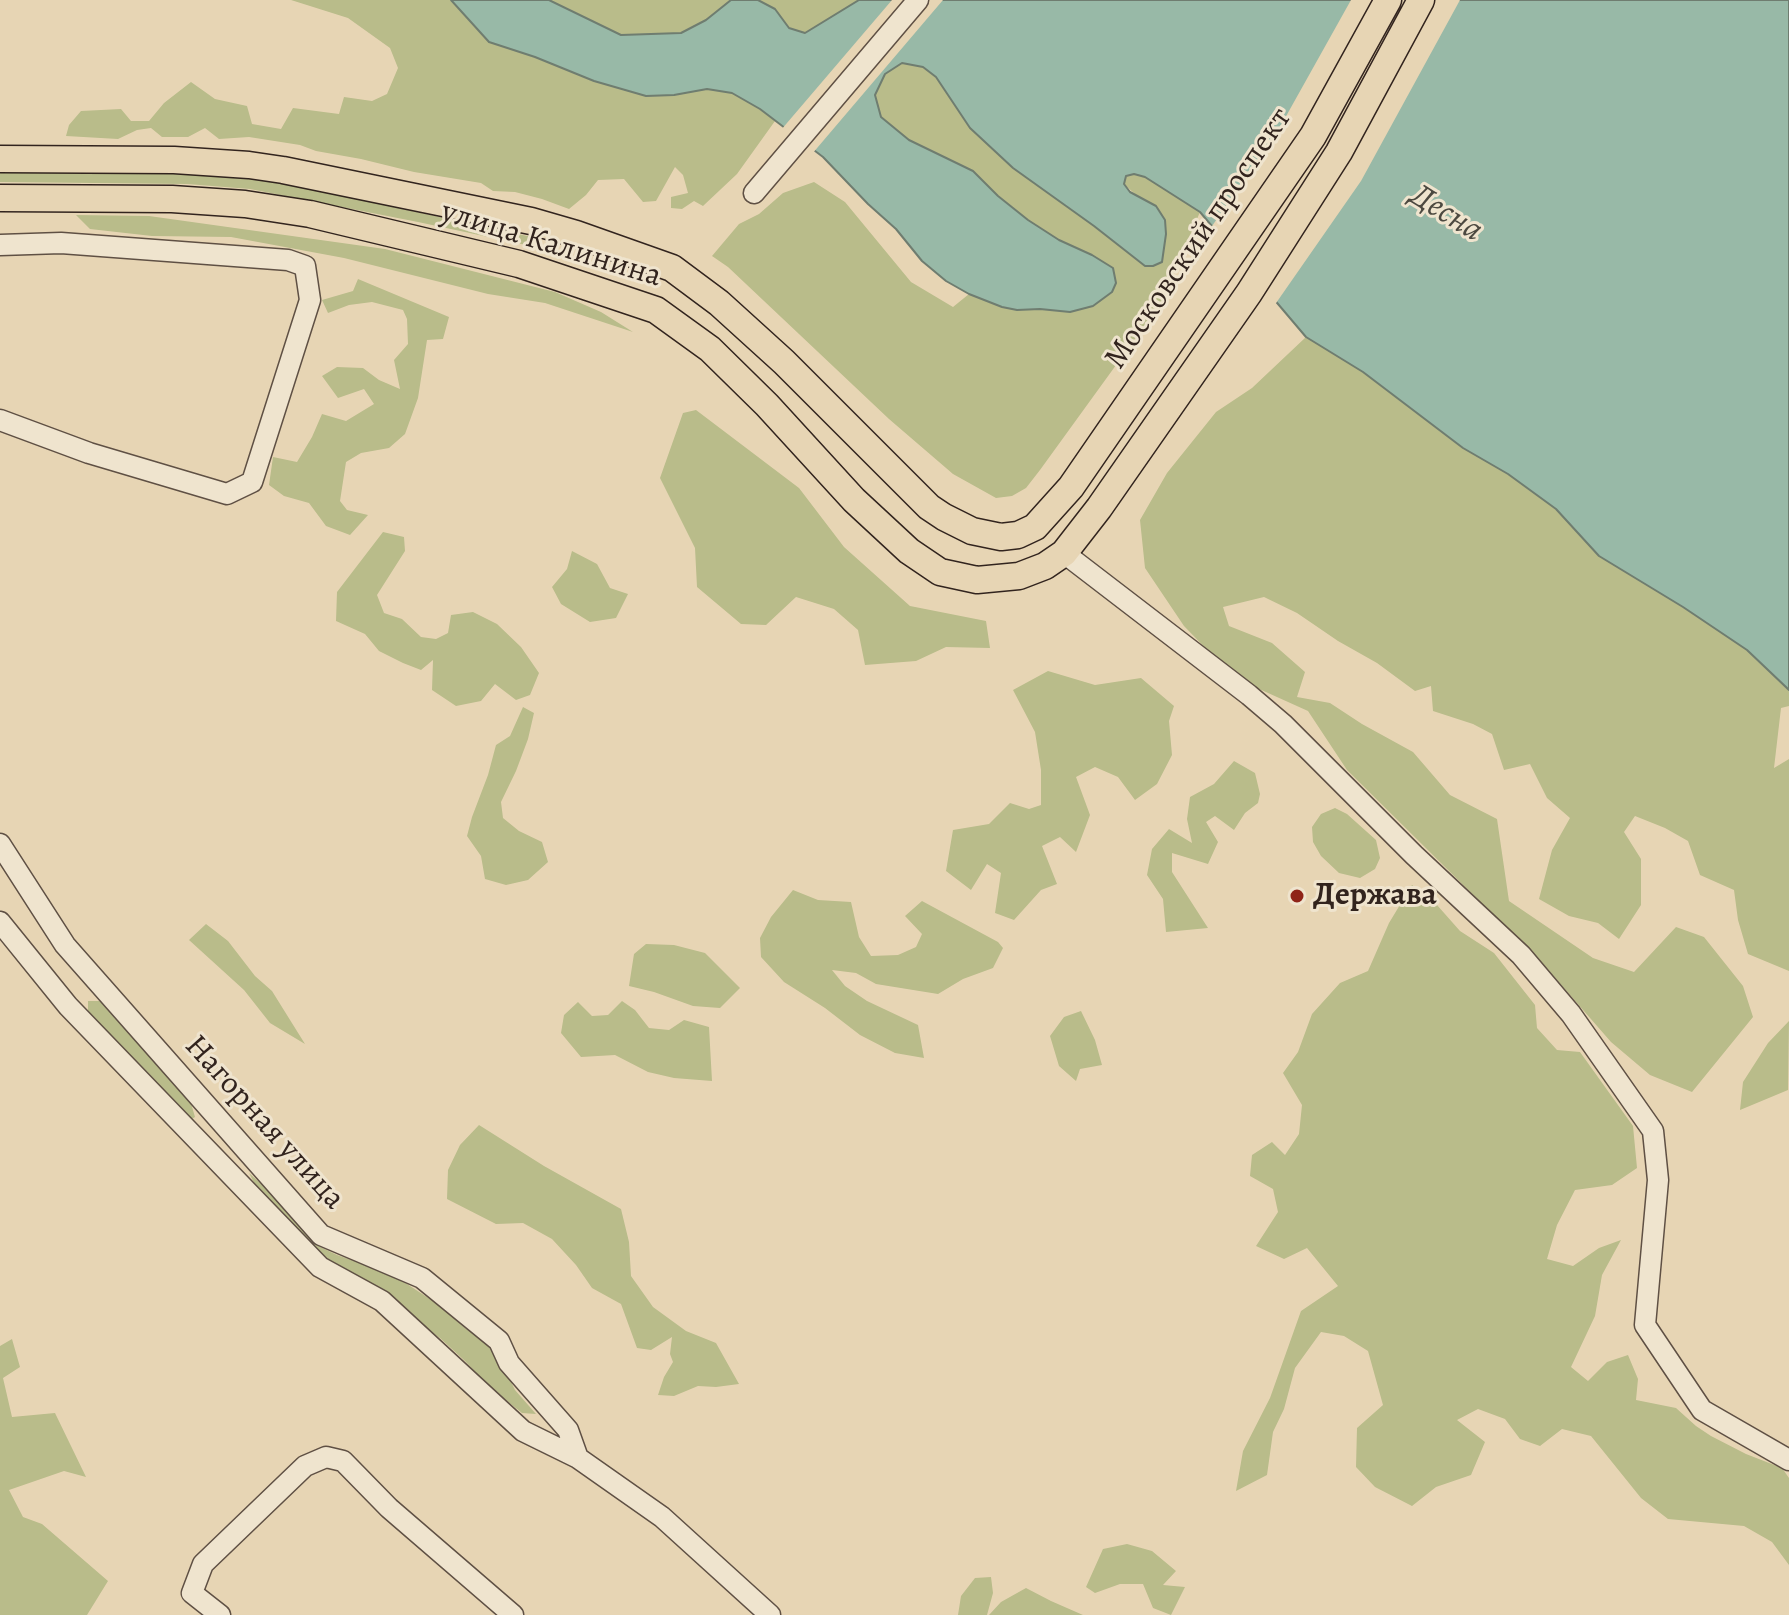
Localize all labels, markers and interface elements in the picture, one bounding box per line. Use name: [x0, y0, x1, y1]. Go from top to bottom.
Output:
street label: Московский проспект: [1097, 101, 1301, 377]
water label: Десна: [1402, 176, 1490, 252]
street label: улица Калинина: [436, 193, 666, 297]
place label: Держава: [1313, 877, 1437, 915]
marker: Держава: [1288, 887, 1306, 905]
street label: Нагорная улица: [176, 1028, 352, 1218]

